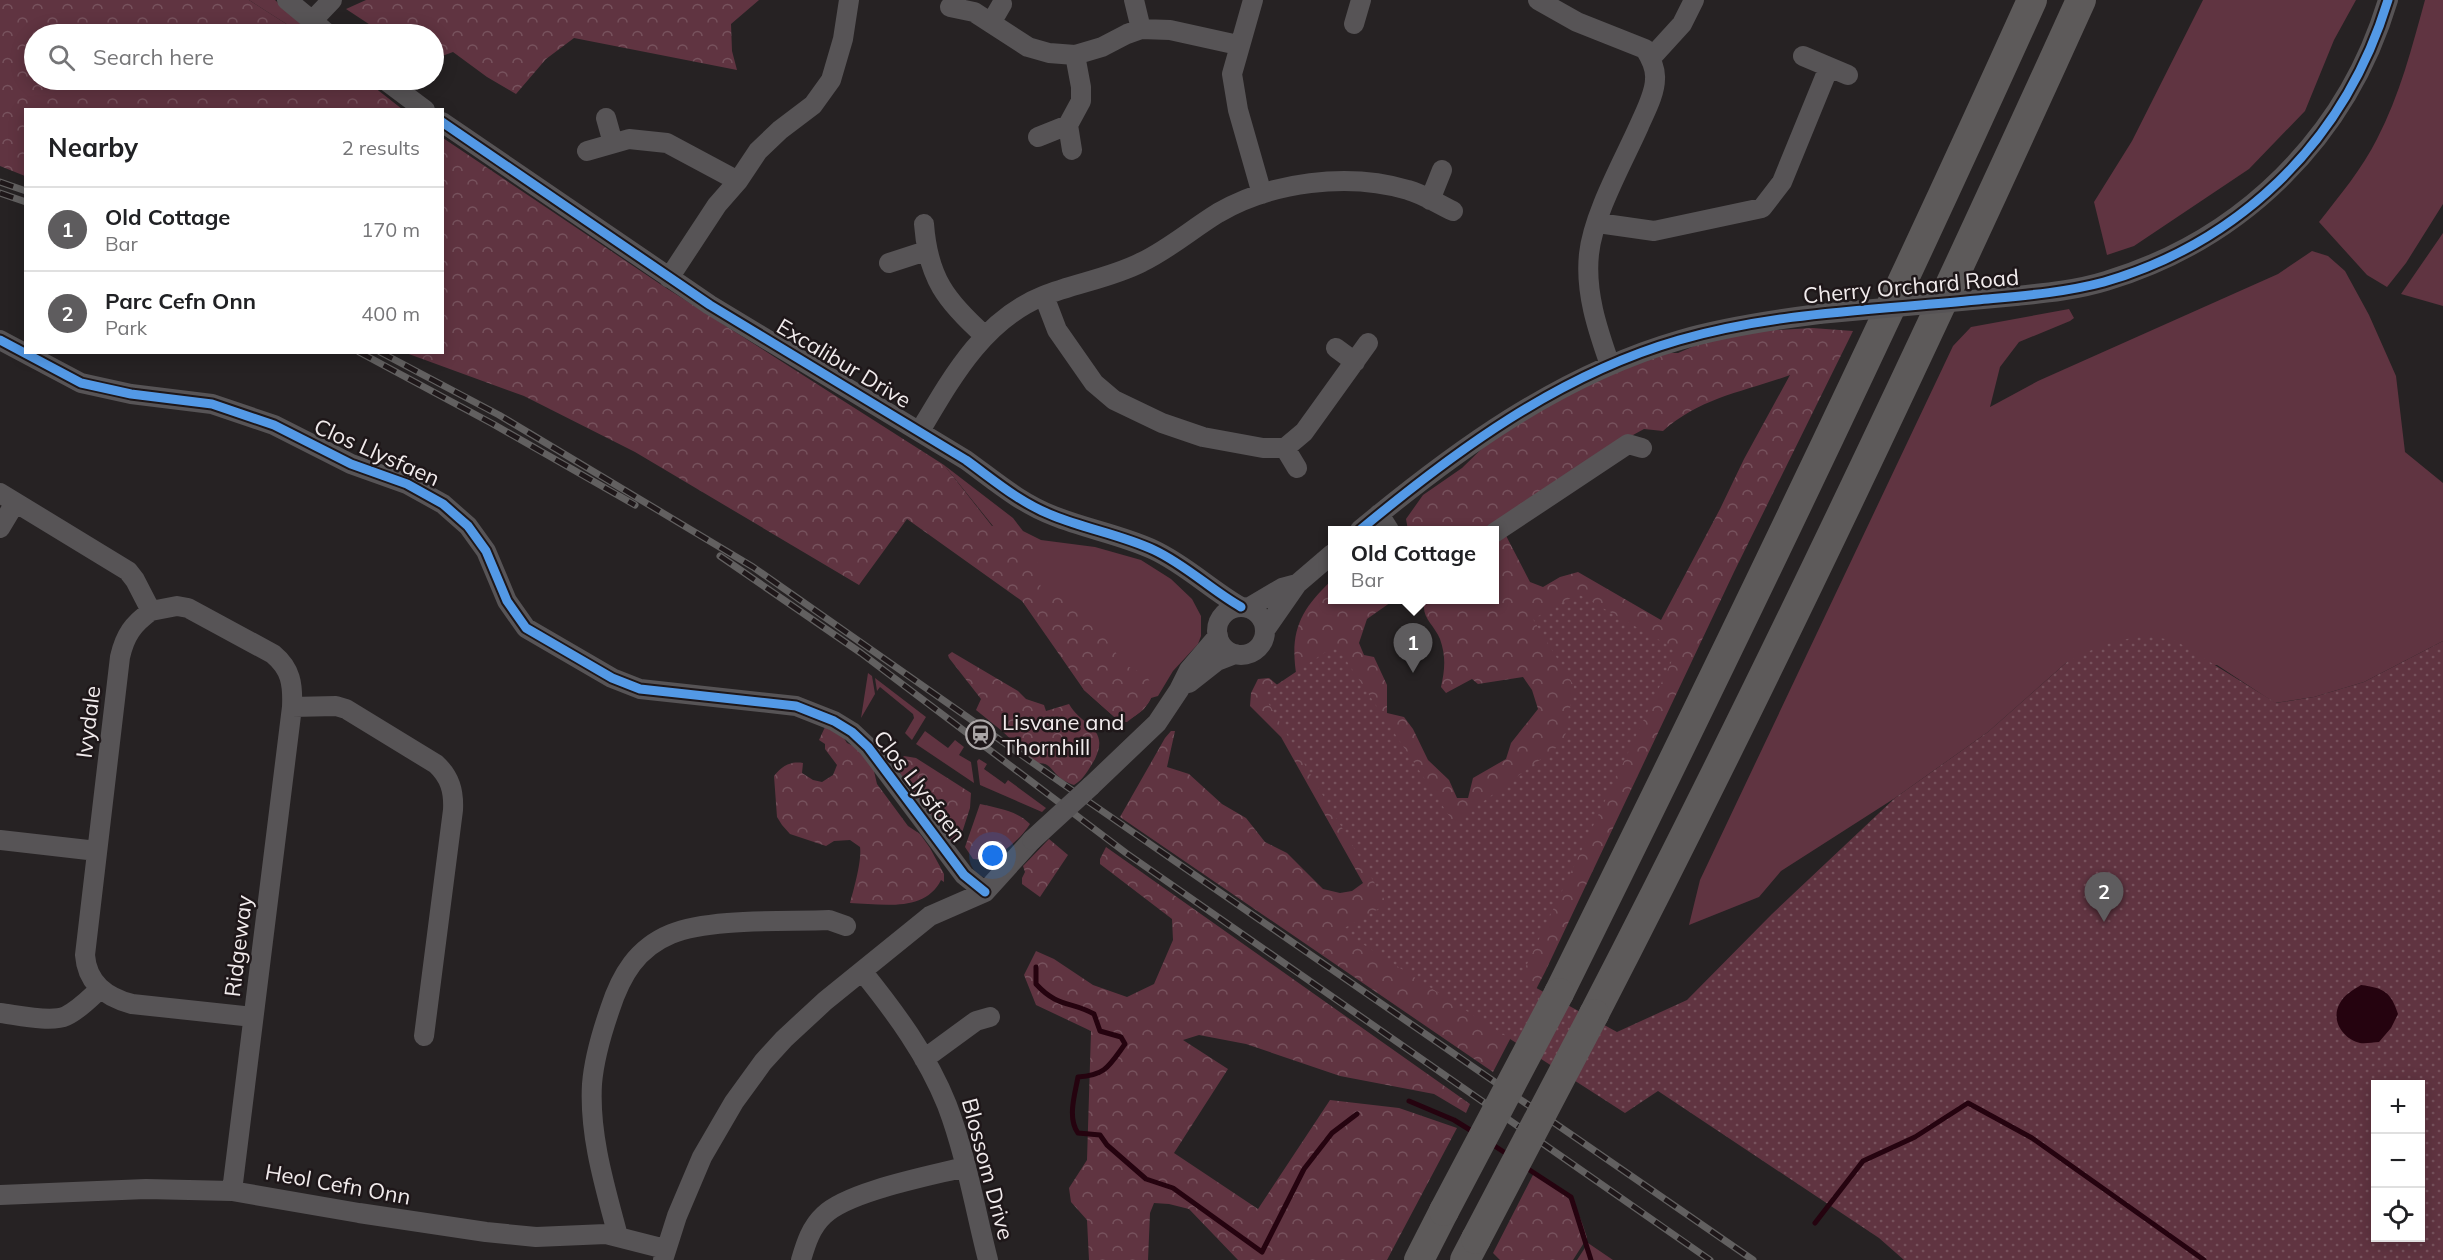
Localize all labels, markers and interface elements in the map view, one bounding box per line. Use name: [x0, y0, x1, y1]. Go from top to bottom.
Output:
search box: [24, 24, 444, 90]
icon: search: [45, 41, 78, 74]
text: Search here: [93, 43, 214, 71]
text: Nearby: [48, 131, 138, 164]
text: 2 results: [342, 135, 420, 160]
text: Old Cottage: [105, 203, 230, 231]
text: 1: [62, 217, 74, 242]
text: 170 m: [361, 217, 420, 242]
text: Bar: [105, 231, 138, 256]
street label: Cherry Orchard Road: [1802, 263, 2020, 309]
text: Parc Cefn Onn: [105, 287, 256, 315]
text: 2: [62, 301, 74, 326]
text: 400 m: [361, 301, 420, 326]
street label: Excalibur Drive: [772, 312, 916, 414]
text: Park: [105, 315, 147, 340]
street label: Clos Llysfaen: [310, 412, 444, 492]
popup: [1328, 526, 1499, 604]
text: Old Cottage: [1351, 539, 1476, 567]
text: Bar: [1351, 567, 1384, 592]
pin: 1: [1394, 624, 1432, 673]
street label: Ivydale: [70, 684, 106, 760]
place label: Lisvane and Thornhill: [1002, 708, 1124, 761]
station icon: Lisvane and Thornhill: [965, 719, 997, 751]
street label: Clos Llysfaen: [868, 724, 972, 848]
your location: [978, 841, 1007, 870]
pin: 2: [2084, 872, 2124, 922]
street label: Ridgeway: [218, 893, 258, 999]
map controls: [2371, 1080, 2425, 1242]
button: +: [2371, 1080, 2425, 1134]
street label: Blossom Drive: [956, 1095, 1020, 1243]
button: −: [2371, 1134, 2425, 1188]
street label: Heol Cefn Onn: [263, 1157, 413, 1211]
button: locate: [2371, 1188, 2425, 1242]

